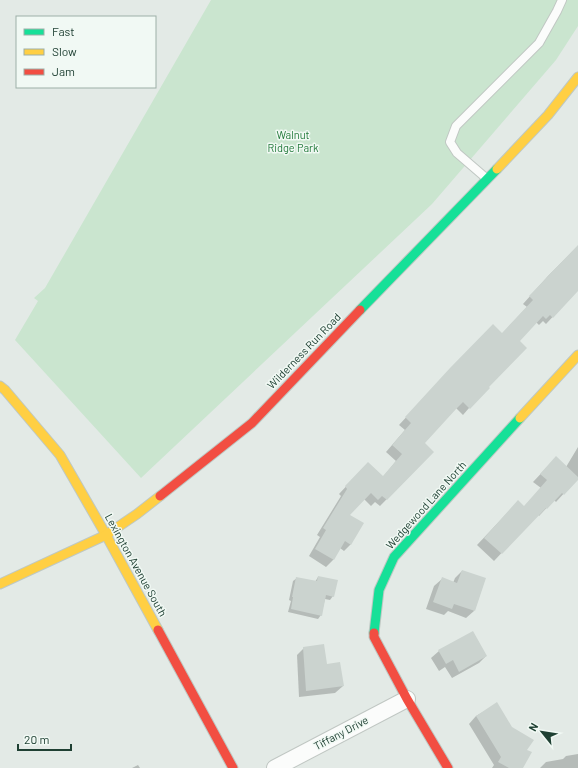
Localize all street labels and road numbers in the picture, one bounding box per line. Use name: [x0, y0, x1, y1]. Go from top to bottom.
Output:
street label: Wilderness Run Road: [264, 310, 343, 391]
street label: Wedgewood Lane North: [383, 458, 469, 551]
street label: Lexington Avenue South: [103, 511, 170, 618]
street label: Tiffany Drive: [311, 713, 370, 752]

